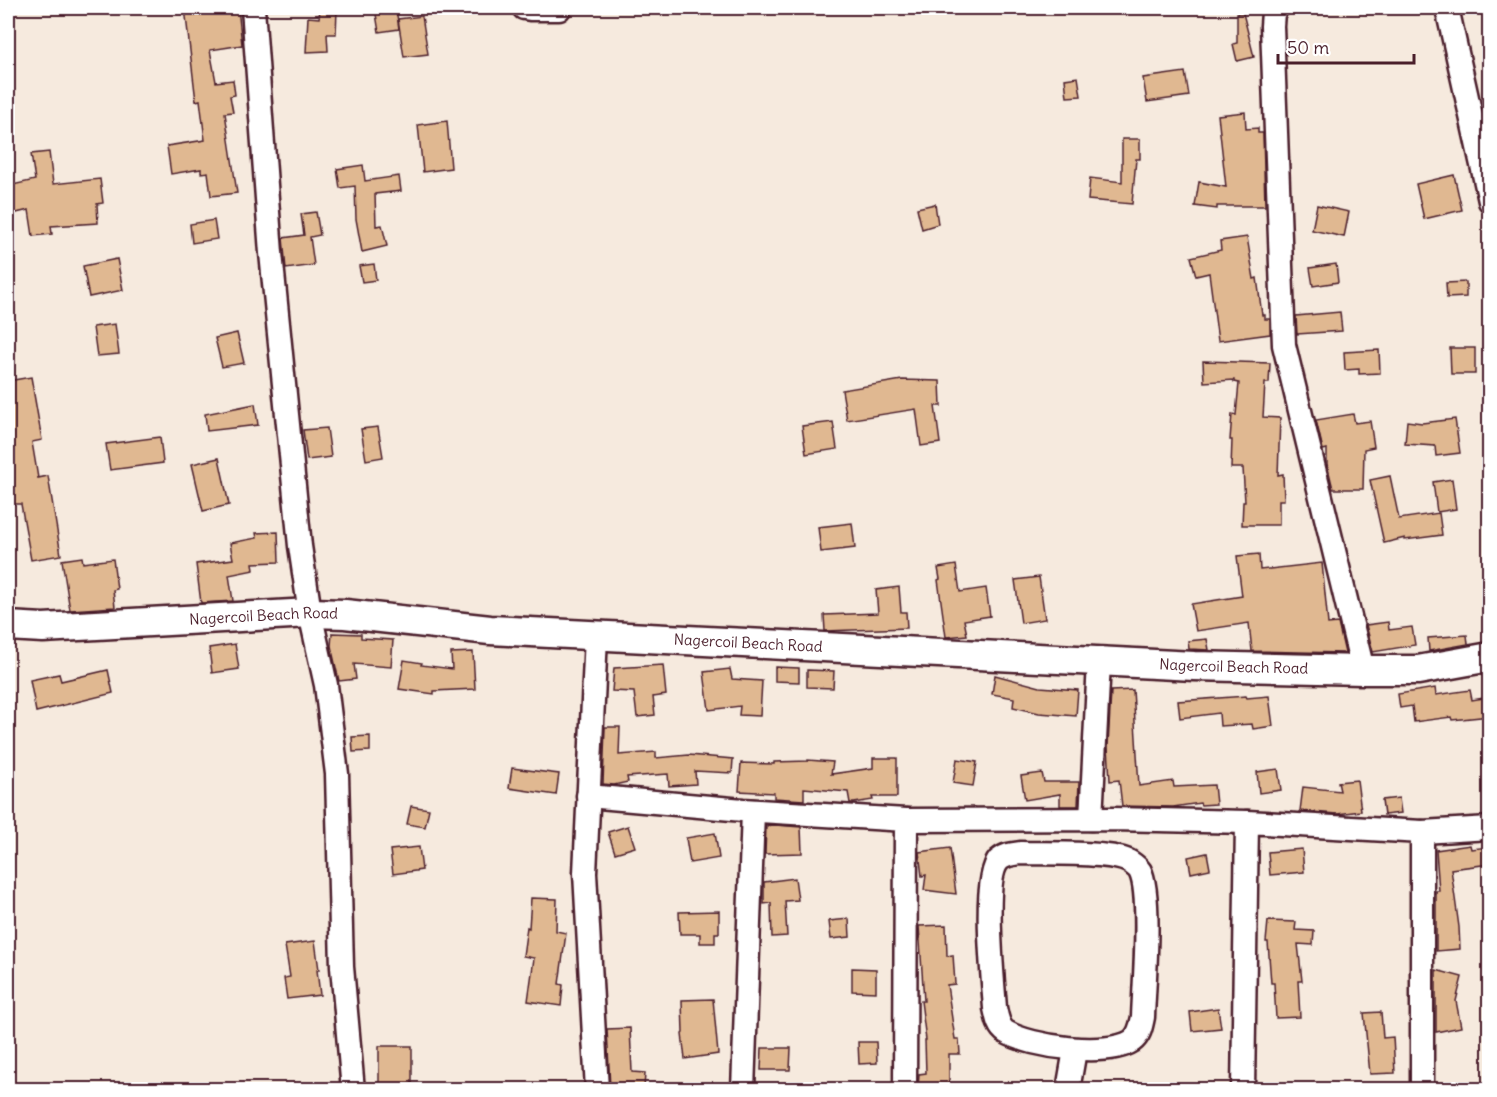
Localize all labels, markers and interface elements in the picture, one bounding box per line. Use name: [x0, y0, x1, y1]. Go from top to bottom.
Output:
scale bar: [1278, 27, 1414, 65]
text: 50 m: [1287, 36, 1329, 59]
street label: Nagercoil Beach Road: [189, 603, 338, 629]
street label: Nagercoil Beach Road: [673, 629, 823, 656]
street label: Nagercoil Beach Road: [1159, 654, 1309, 678]

